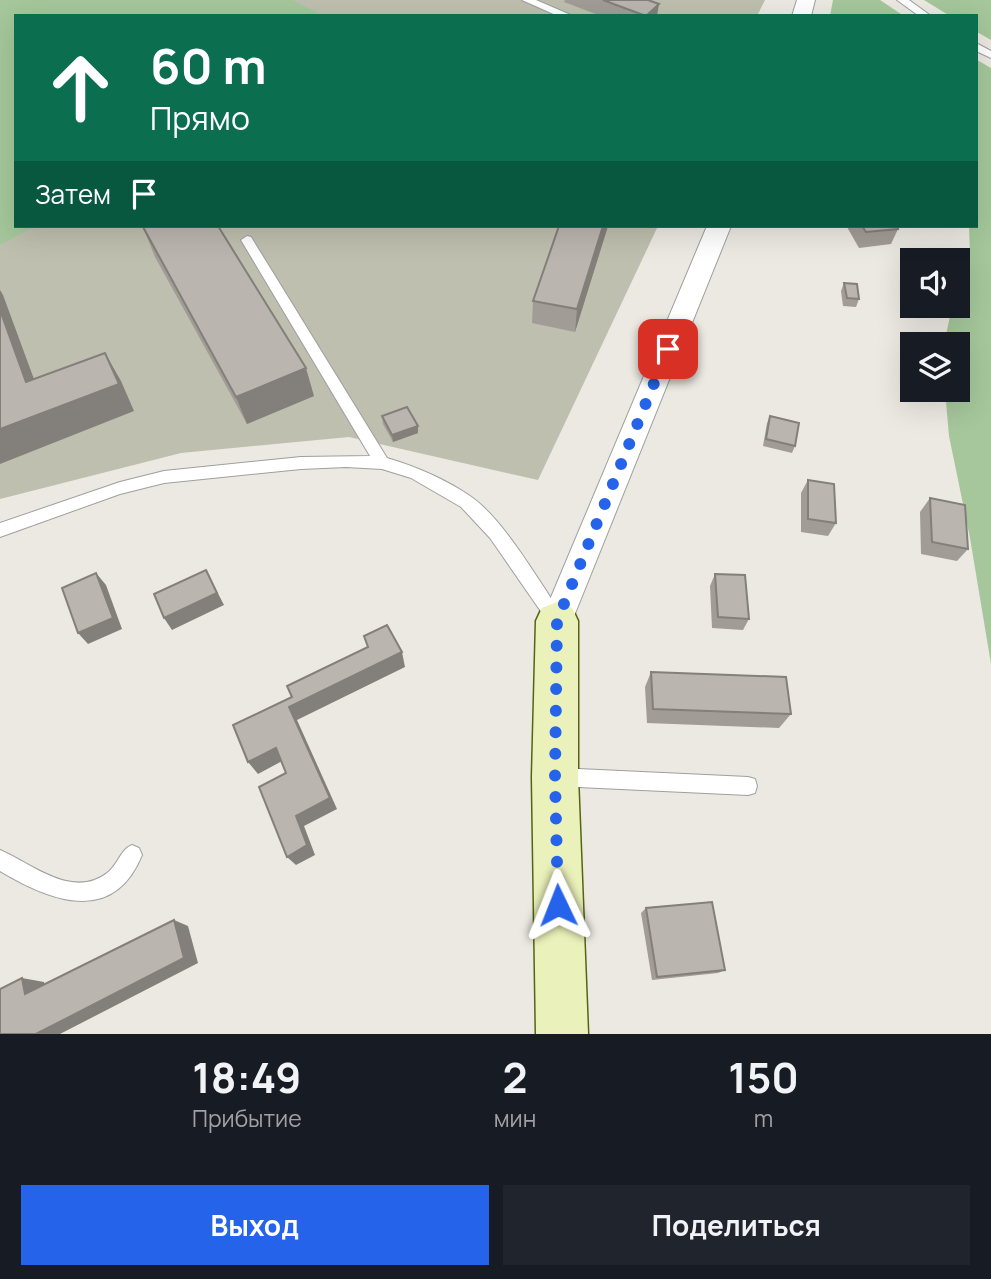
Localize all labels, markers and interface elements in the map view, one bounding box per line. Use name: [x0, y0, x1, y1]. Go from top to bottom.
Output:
text: 60 m: [150, 32, 267, 99]
icon: ahead: [35, 42, 126, 133]
text: Прямо: [150, 96, 250, 140]
icon: arrive: [125, 175, 163, 213]
text: Затем: [35, 176, 111, 212]
map controls: [900, 248, 970, 402]
button: sound: [900, 248, 970, 318]
pin: [638, 319, 698, 379]
icon: arrive: [649, 330, 687, 368]
button: layers: [900, 332, 970, 402]
position arrow: [521, 868, 595, 942]
text: 18:49: [192, 1048, 301, 1106]
text: 2: [502, 1048, 527, 1106]
text: 150: [728, 1048, 799, 1106]
text: Прибытие: [192, 1102, 302, 1134]
text: мин: [494, 1102, 536, 1134]
text: m: [754, 1102, 773, 1134]
button: Выход: [21, 1185, 489, 1265]
button: Поделиться: [503, 1185, 970, 1265]

